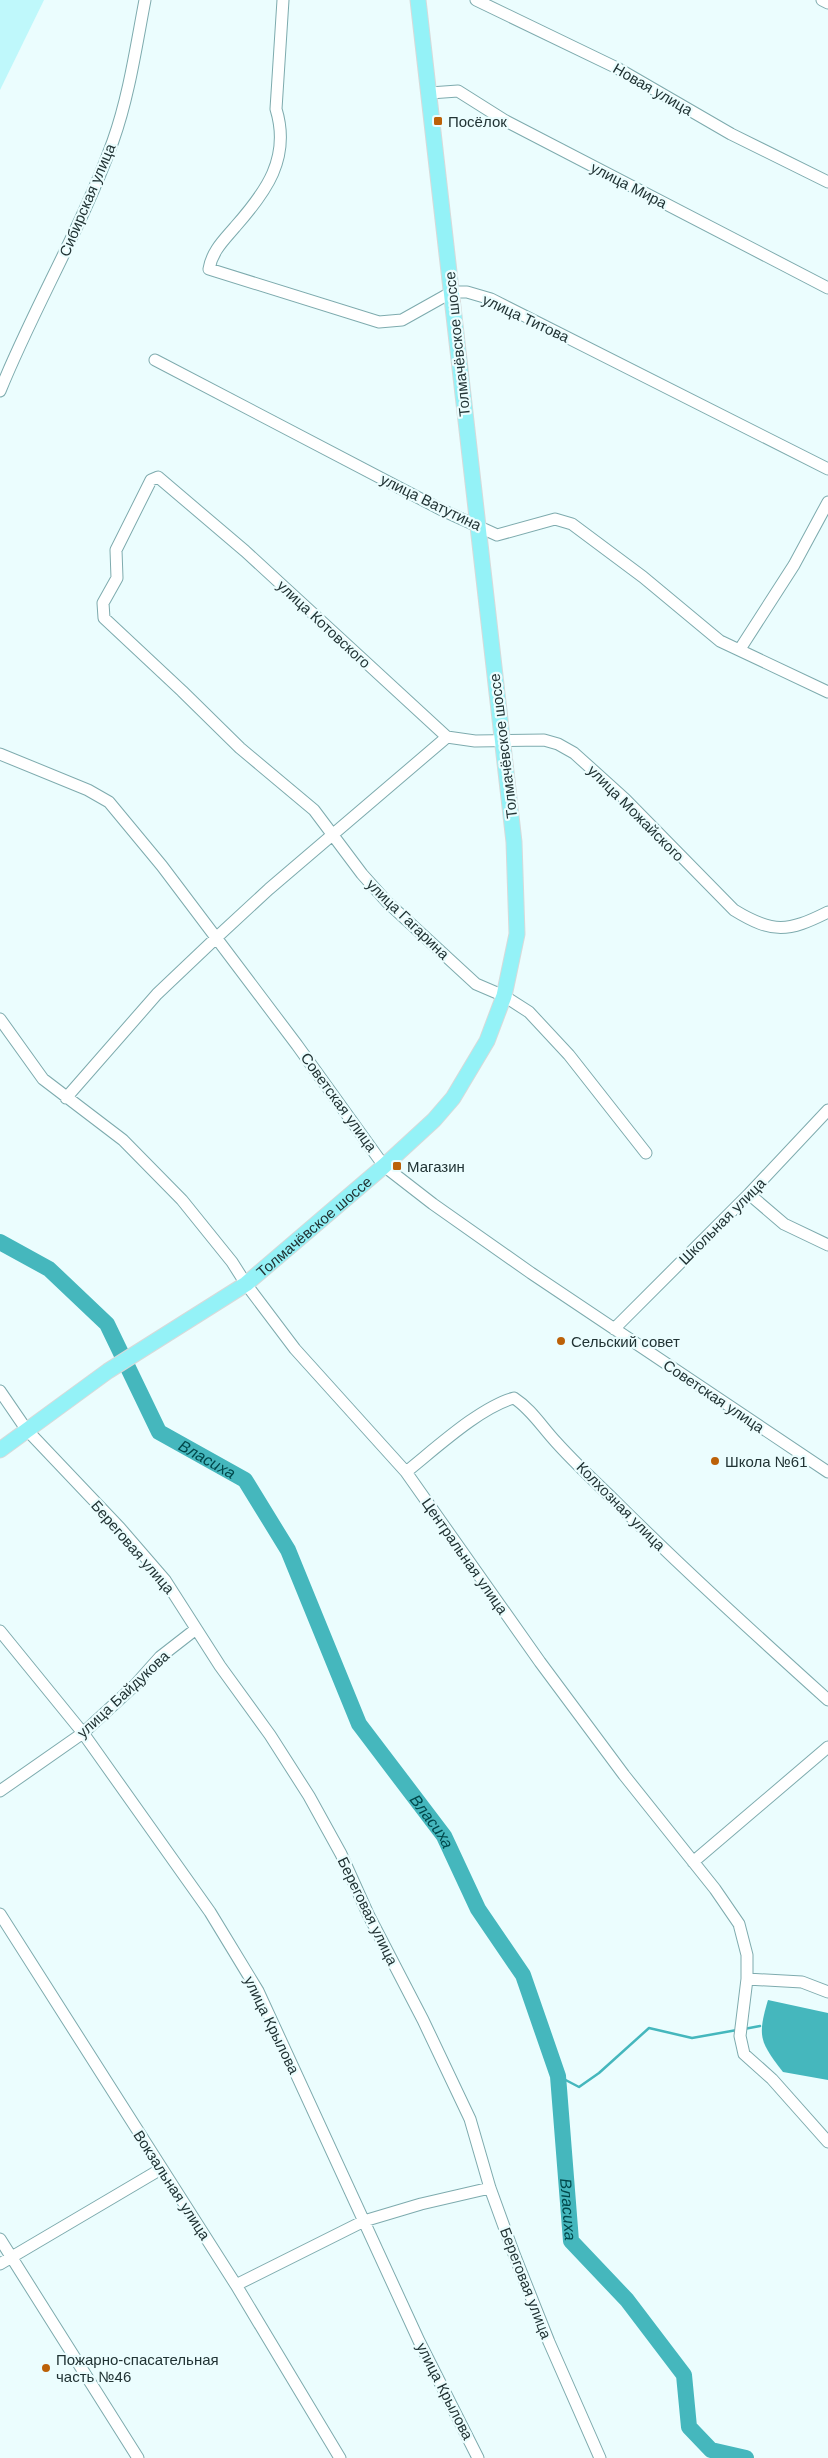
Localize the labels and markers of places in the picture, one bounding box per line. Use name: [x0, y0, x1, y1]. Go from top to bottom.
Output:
place label: Посёлок: [448, 113, 507, 130]
marker: Посёлок: [432, 115, 444, 127]
place label: Магазин: [407, 1158, 465, 1175]
marker: Магазин: [391, 1160, 403, 1172]
place label: Сельский совет: [571, 1333, 680, 1350]
marker: Сельский совет: [555, 1335, 567, 1347]
place label: Школа №61: [725, 1453, 808, 1470]
marker: Школа №61: [709, 1455, 721, 1467]
place label: Пожарно-спасательная часть №46: [56, 2351, 219, 2385]
marker: Пожарно-спасательная часть №46: [40, 2362, 52, 2374]

